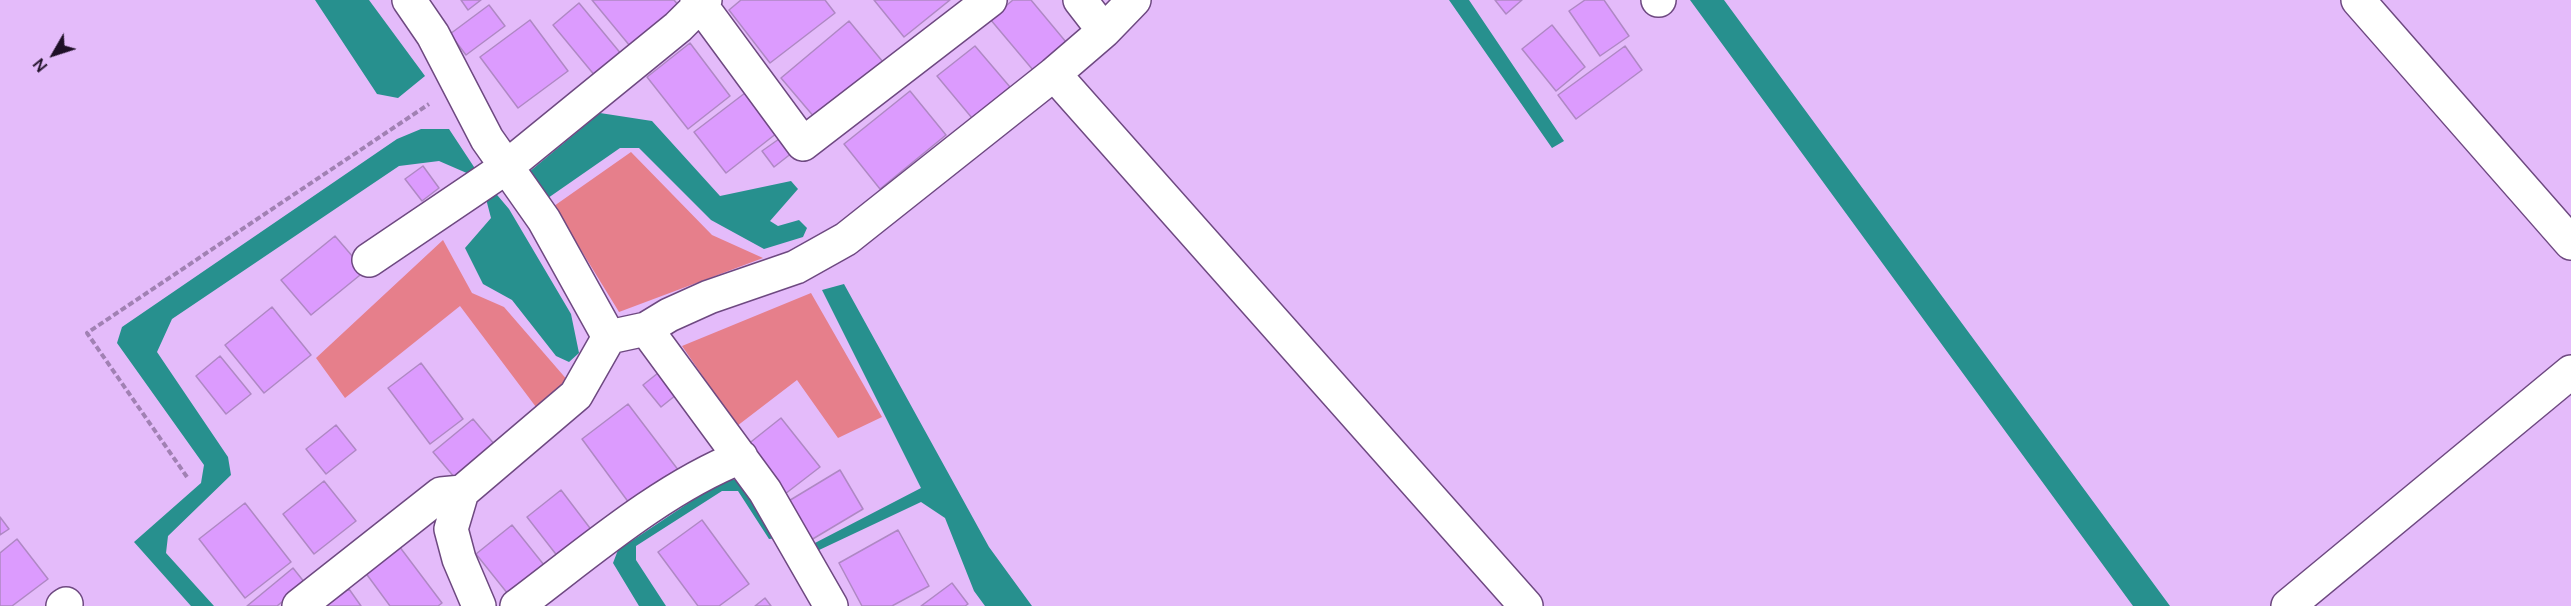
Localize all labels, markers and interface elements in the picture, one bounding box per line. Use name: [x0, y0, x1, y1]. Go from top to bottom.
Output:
north arrow: [24, 24, 84, 84]
text: N: [28, 54, 52, 77]

